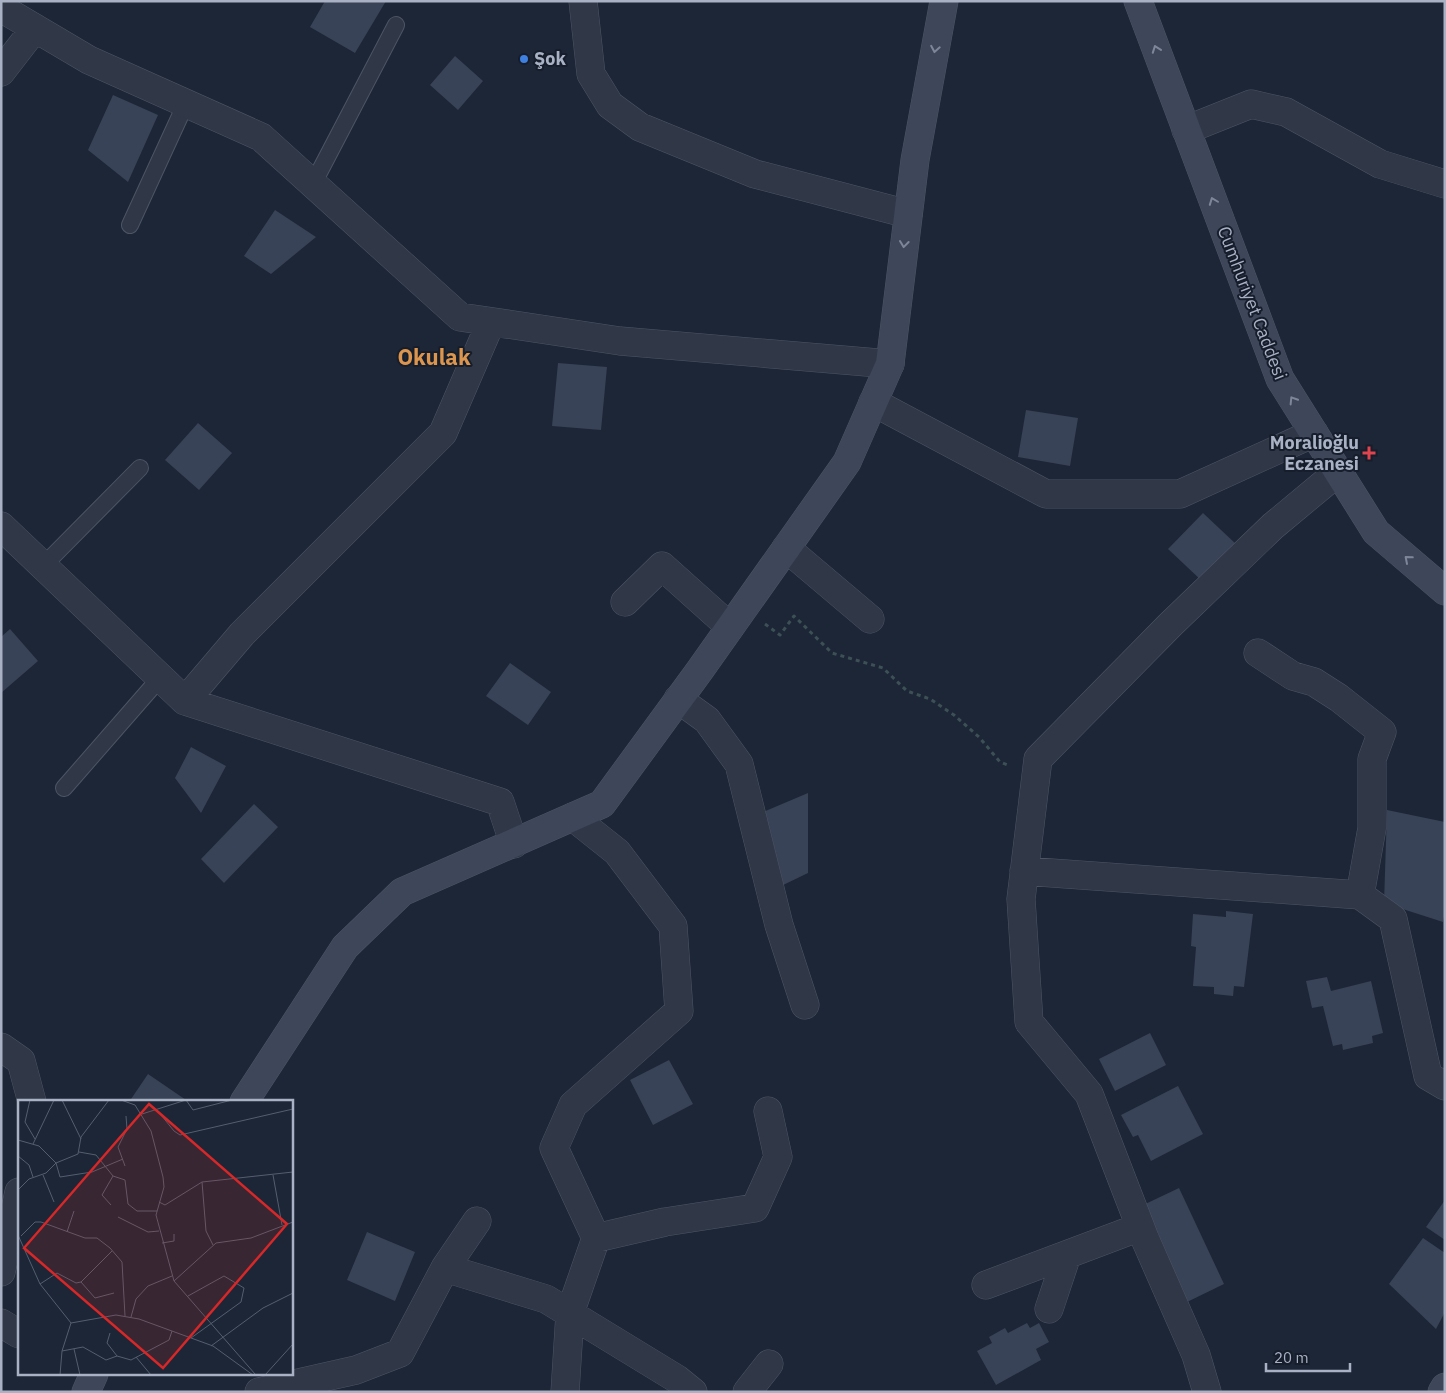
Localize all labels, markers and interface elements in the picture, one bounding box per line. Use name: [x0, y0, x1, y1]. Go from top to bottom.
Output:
one-way arrow: [930, 45, 940, 54]
one-way arrow: [1152, 45, 1162, 54]
place label: Şok: [534, 47, 566, 70]
marker: Şok: [518, 53, 530, 65]
one-way arrow: [1209, 197, 1219, 206]
street label: Cumhuriyet Caddesi: [1213, 223, 1292, 383]
one-way arrow: [900, 240, 910, 249]
district label: Okulak: [397, 342, 471, 371]
one-way arrow: [1290, 396, 1299, 406]
place label: Moralioğlu Eczanesi: [1270, 431, 1359, 475]
marker: Moralioğlu Eczanesi: [1363, 447, 1375, 459]
one-way arrow: [1404, 556, 1413, 565]
inset map: [18, 1100, 292, 1376]
scale bar: [1266, 1340, 1350, 1372]
text: 20 m: [1274, 1348, 1309, 1367]

